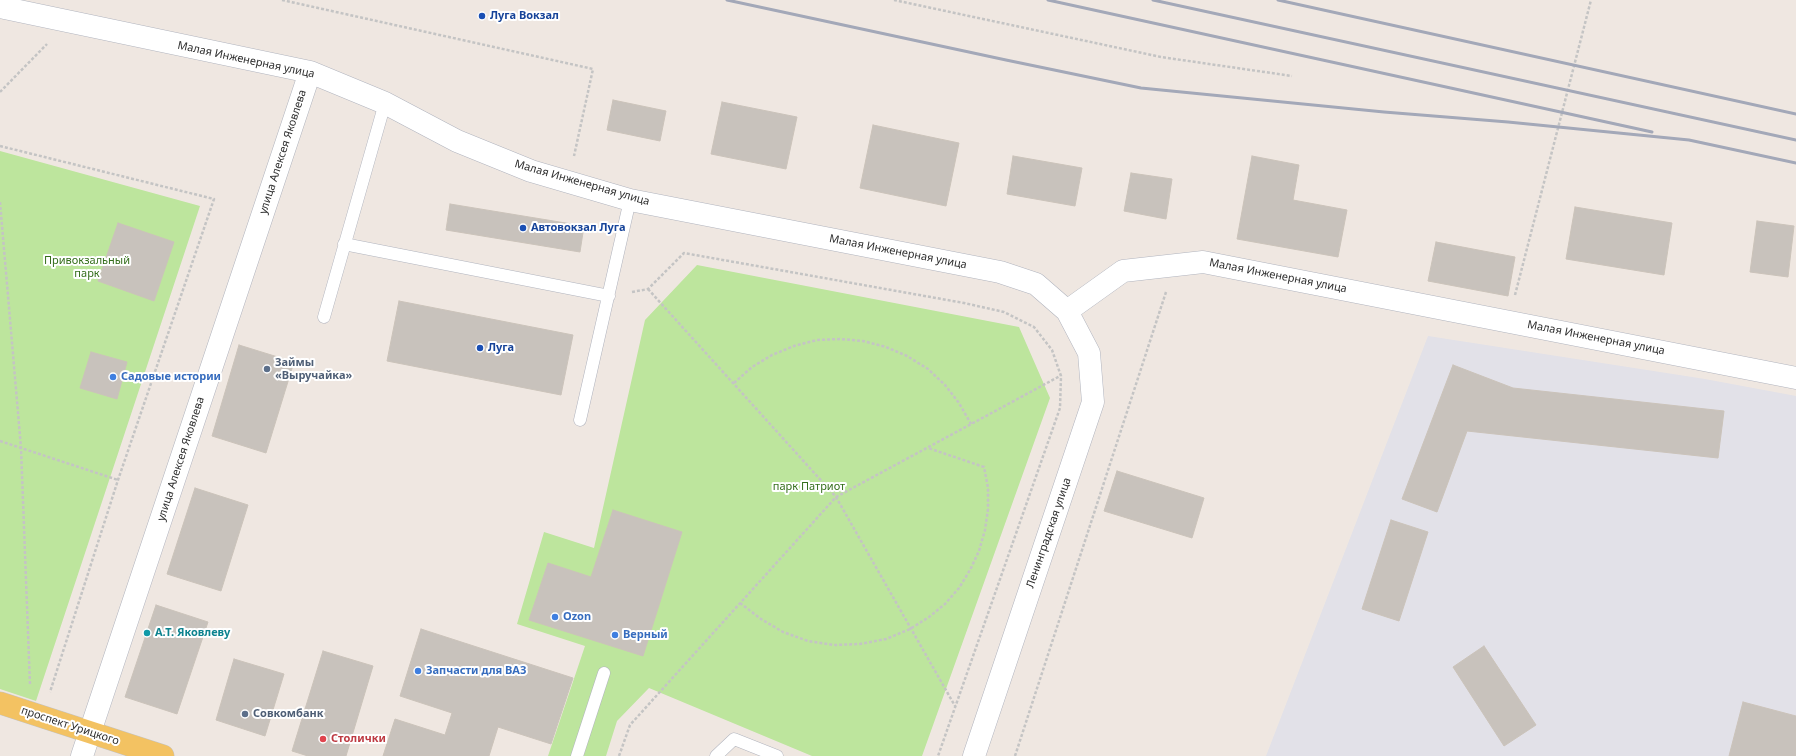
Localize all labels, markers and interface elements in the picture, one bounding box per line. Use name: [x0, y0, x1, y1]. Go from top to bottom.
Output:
place label: Луга Вокзал: [490, 9, 559, 23]
marker: Луга Вокзал: [477, 11, 487, 21]
street label: Малая Инженерная улица: [176, 39, 316, 81]
street label: улица Алексея Яковлева: [257, 88, 309, 216]
street label: Малая Инженерная улица: [513, 157, 651, 209]
place label: Автовокзал Луга: [531, 221, 626, 235]
marker: Автовокзал Луга: [518, 223, 528, 233]
street label: Малая Инженерная улица: [828, 232, 968, 272]
park label: Привокзальный парк: [44, 254, 130, 280]
street label: Малая Инженерная улица: [1208, 256, 1348, 296]
street label: Малая Инженерная улица: [1526, 318, 1666, 358]
place label: Луга: [488, 341, 514, 355]
marker: Луга: [475, 343, 485, 353]
place label: Займы «Выручайка»: [275, 356, 352, 382]
marker: Займы «Выручайка»: [262, 364, 272, 374]
place label: Садовые истории: [121, 370, 221, 384]
marker: Садовые истории: [108, 372, 118, 382]
street label: улица Алексея Яковлева: [155, 395, 207, 523]
street label: Ленинградская улица: [1024, 476, 1074, 590]
park label: парк Патриот: [773, 480, 845, 494]
place label: Ozon: [563, 610, 591, 624]
marker: Ozon: [550, 612, 560, 622]
place label: А.Т. Яковлеву: [155, 626, 230, 640]
marker: А.Т. Яковлеву: [142, 628, 152, 638]
place label: Верный: [623, 628, 668, 642]
marker: Верный: [610, 630, 620, 640]
place label: Запчасти для ВАЗ: [426, 664, 526, 678]
marker: Запчасти для ВАЗ: [413, 666, 423, 676]
street label: проспект Урицкого: [19, 704, 121, 748]
place label: Совкомбанк: [253, 707, 323, 721]
marker: Совкомбанк: [240, 709, 250, 719]
place label: Столички: [331, 732, 386, 746]
marker: Столички: [318, 734, 328, 744]

